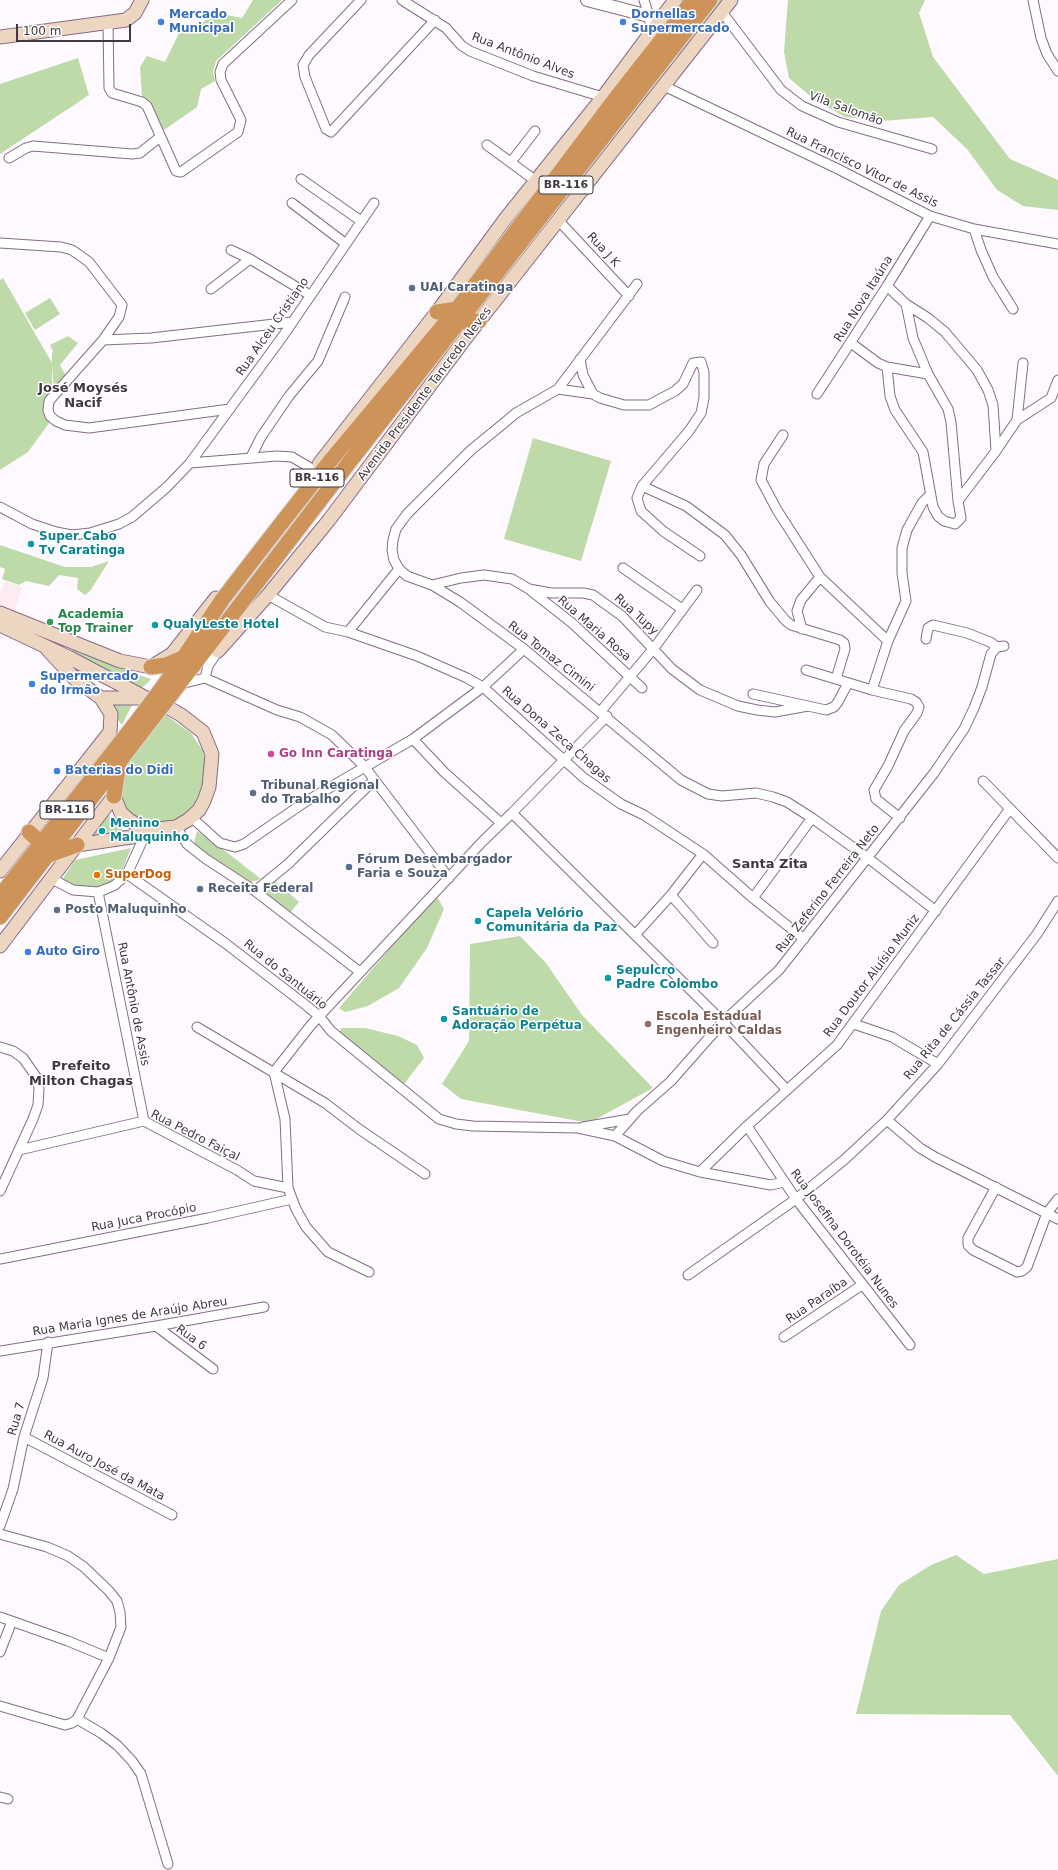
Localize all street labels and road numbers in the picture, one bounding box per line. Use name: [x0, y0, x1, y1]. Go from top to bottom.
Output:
street label: Rua Antônio Alves: [470, 30, 576, 82]
street label: Vila Salomão: [807, 89, 885, 129]
street label: Rua Francisco Vitor de Assis: [784, 125, 940, 211]
road number: BR-116: [539, 176, 593, 194]
street label: Rua J K: [583, 230, 623, 270]
street label: Rua Nova Itaúna: [832, 253, 896, 345]
street label: Rua Alceu Cristiano: [234, 275, 312, 379]
street label: Avenida Presidente Tancredo Neves: [355, 304, 495, 484]
road number: BR-116: [290, 469, 344, 487]
street label: Rua Tupy: [611, 591, 661, 639]
street label: Rua Maria Rosa: [554, 593, 634, 665]
street label: Rua Tomaz Cimini: [505, 619, 597, 695]
street label: Rua Dona Zeca Chagas: [499, 684, 613, 786]
road number: BR-116: [40, 801, 94, 819]
street label: Rua Zeferino Ferreira Neto: [773, 822, 883, 956]
street label: Rua Doutor Aluísio Muniz: [821, 912, 923, 1040]
street label: Rua do Santuário: [240, 937, 330, 1013]
street label: Rua Antônio de Assis: [114, 941, 152, 1067]
street label: Rua Rita de Cássia Tassar: [901, 955, 1009, 1083]
street label: Rua Pedro Faiçal: [148, 1107, 242, 1165]
street label: Rua Josefina Dorotéia Nunes: [787, 1167, 901, 1311]
street label: Rua Juca Procópio: [90, 1201, 198, 1235]
street label: Rua Paraíba: [783, 1275, 851, 1327]
street label: Rua Maria Ignes de Araújo Abreu: [32, 1294, 228, 1340]
street label: Rua 6: [173, 1322, 209, 1354]
street label: Rua 7: [5, 1401, 29, 1437]
street label: Rua Auro José da Mata: [41, 1428, 167, 1504]

